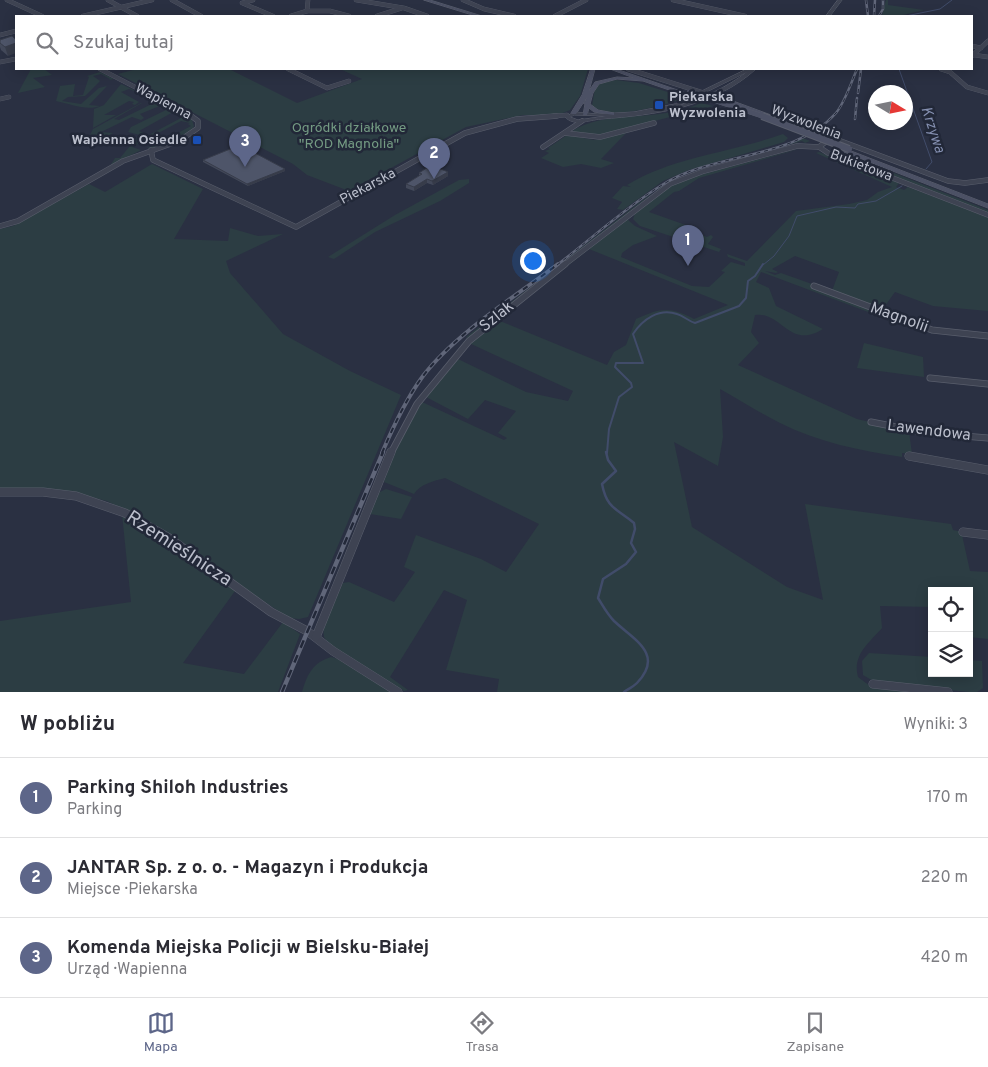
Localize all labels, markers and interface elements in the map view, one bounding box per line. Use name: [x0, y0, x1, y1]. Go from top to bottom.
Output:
search box: [15, 15, 973, 70]
icon: search: [33, 29, 61, 57]
text: Szukaj tutaj: [73, 31, 174, 55]
street label: Wapienna: [132, 80, 194, 124]
north arrow: [868, 85, 913, 130]
place label: Piekarska Wyzwolenia: [669, 89, 746, 122]
marker: Piekarska Wyzwolenia: [653, 99, 665, 111]
street label: Wyzwolenia: [769, 102, 843, 144]
water label: Krzywa: [916, 104, 948, 156]
park label: Ogródki działkowe "ROD Magnolia": [292, 120, 406, 153]
pin: 3: [229, 126, 261, 167]
place label: Wapienna Osiedle: [71, 132, 187, 149]
marker: Wapienna Osiedle: [191, 134, 203, 146]
pin: 2: [418, 138, 450, 179]
street label: Bukietowa: [827, 146, 895, 186]
street label: Piekarska: [337, 165, 399, 209]
pin: 1: [672, 225, 704, 266]
your location: [520, 248, 546, 274]
street label: Szlak: [476, 297, 518, 337]
street label: Magnolii: [867, 298, 931, 338]
street label: Lawendowa: [886, 416, 972, 446]
street label: Rzemieślnicza: [121, 506, 237, 592]
map controls: [928, 587, 973, 677]
button: locate: [928, 587, 973, 632]
button: layers: [928, 632, 973, 677]
text: W pobliżu: [20, 711, 115, 738]
text: Wyniki: 3: [903, 715, 968, 735]
text: Parking Shiloh Industries: [67, 776, 289, 800]
text: 1: [33, 788, 39, 808]
text: 170 m: [927, 788, 968, 808]
text: Parking: [67, 800, 122, 820]
text: JANTAR Sp. z o. o. - Magazyn i Produkcja: [67, 856, 428, 880]
text: 2: [31, 868, 41, 888]
text: 220 m: [921, 868, 968, 888]
text: Miejsce · Piekarska: [67, 880, 198, 900]
text: Komenda Miejska Policji w Bielsku-Białej: [67, 936, 429, 960]
text: 3: [31, 948, 41, 968]
text: 420 m: [921, 948, 968, 968]
text: Urząd · Wapienna: [67, 960, 187, 980]
tab: Mapa: [144, 1009, 178, 1056]
tab: Trasa: [465, 1009, 499, 1056]
tab: Zapisane: [786, 1009, 844, 1056]

